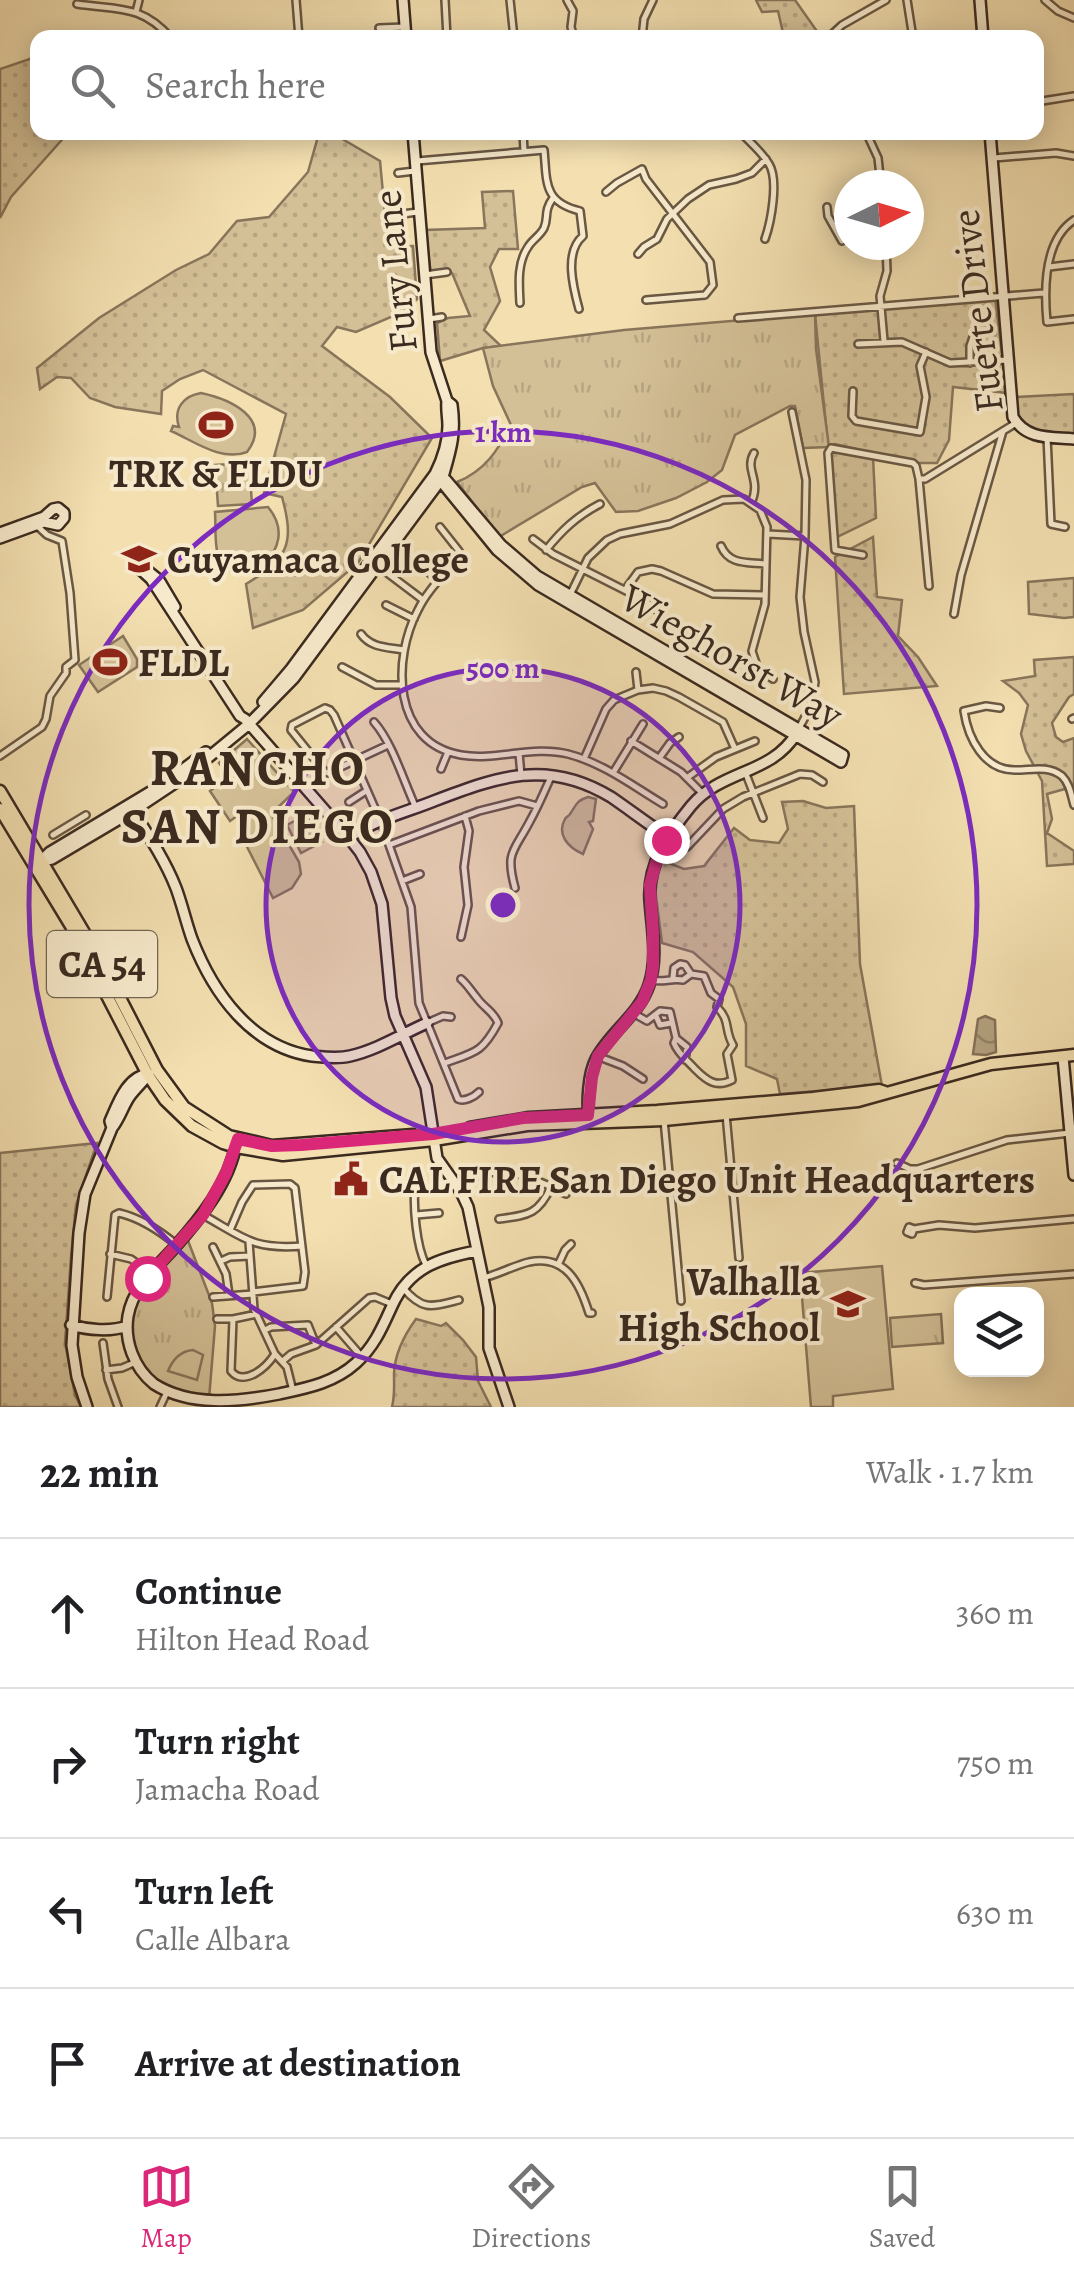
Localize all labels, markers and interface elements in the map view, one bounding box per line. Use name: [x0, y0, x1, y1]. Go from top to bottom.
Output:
search box: [30, 30, 1044, 140]
icon: search: [65, 58, 120, 113]
text: Search here: [145, 59, 326, 111]
north arrow: [834, 170, 924, 260]
street label: Fury Lane: [359, 187, 431, 355]
street label: Fuerte Drive: [937, 206, 1017, 416]
sports icon: TRK & FLDU: [197, 406, 235, 444]
text: 1 km: [475, 412, 531, 452]
place label: TRK & FLDU: [109, 446, 323, 501]
place label: Cuyamaca College: [167, 532, 469, 587]
school or university icon: Cuyamaca College: [120, 540, 158, 578]
street label: Wieghorst Way: [610, 570, 854, 742]
place label: FLDL: [138, 635, 230, 690]
sports icon: FLDL: [91, 643, 129, 681]
text: 500 m: [466, 648, 540, 688]
district label: RANCHO SAN DIEGO: [121, 734, 395, 860]
route end: [644, 818, 690, 864]
centre of rings: [485, 887, 521, 923]
road number: CA 54: [47, 931, 157, 997]
place label: CAL FIRE San Diego Unit Headquarters: [379, 1152, 1035, 1207]
public building icon: CAL FIRE San Diego Unit Headquarters: [332, 1160, 370, 1198]
place label: Valhalla High School: [618, 1254, 821, 1355]
route start: [125, 1256, 171, 1302]
school or university icon: Valhalla High School: [829, 1285, 867, 1323]
map controls: [954, 1287, 1044, 1377]
button: layers: [954, 1287, 1044, 1377]
text: 22 min: [40, 1444, 159, 1501]
text: Walk · 1.7 km: [866, 1450, 1034, 1494]
text: Continue: [135, 1565, 282, 1617]
icon: ahead: [40, 1586, 95, 1641]
text: 360 m: [956, 1591, 1034, 1635]
text: Hilton Head Road: [135, 1617, 369, 1661]
text: Turn right: [135, 1715, 300, 1767]
icon: right: [40, 1736, 95, 1791]
text: 750 m: [957, 1741, 1034, 1785]
text: Jamacha Road: [135, 1767, 319, 1811]
text: Turn left: [135, 1865, 274, 1917]
icon: left: [40, 1886, 95, 1941]
text: 630 m: [956, 1891, 1034, 1935]
text: Calle Albara: [135, 1917, 290, 1961]
icon: arrive: [40, 2036, 95, 2091]
text: Arrive at destination: [135, 2037, 461, 2089]
tab: Map: [139, 2159, 194, 2257]
tab: Directions: [471, 2159, 591, 2257]
tab: Saved: [869, 2159, 935, 2257]

